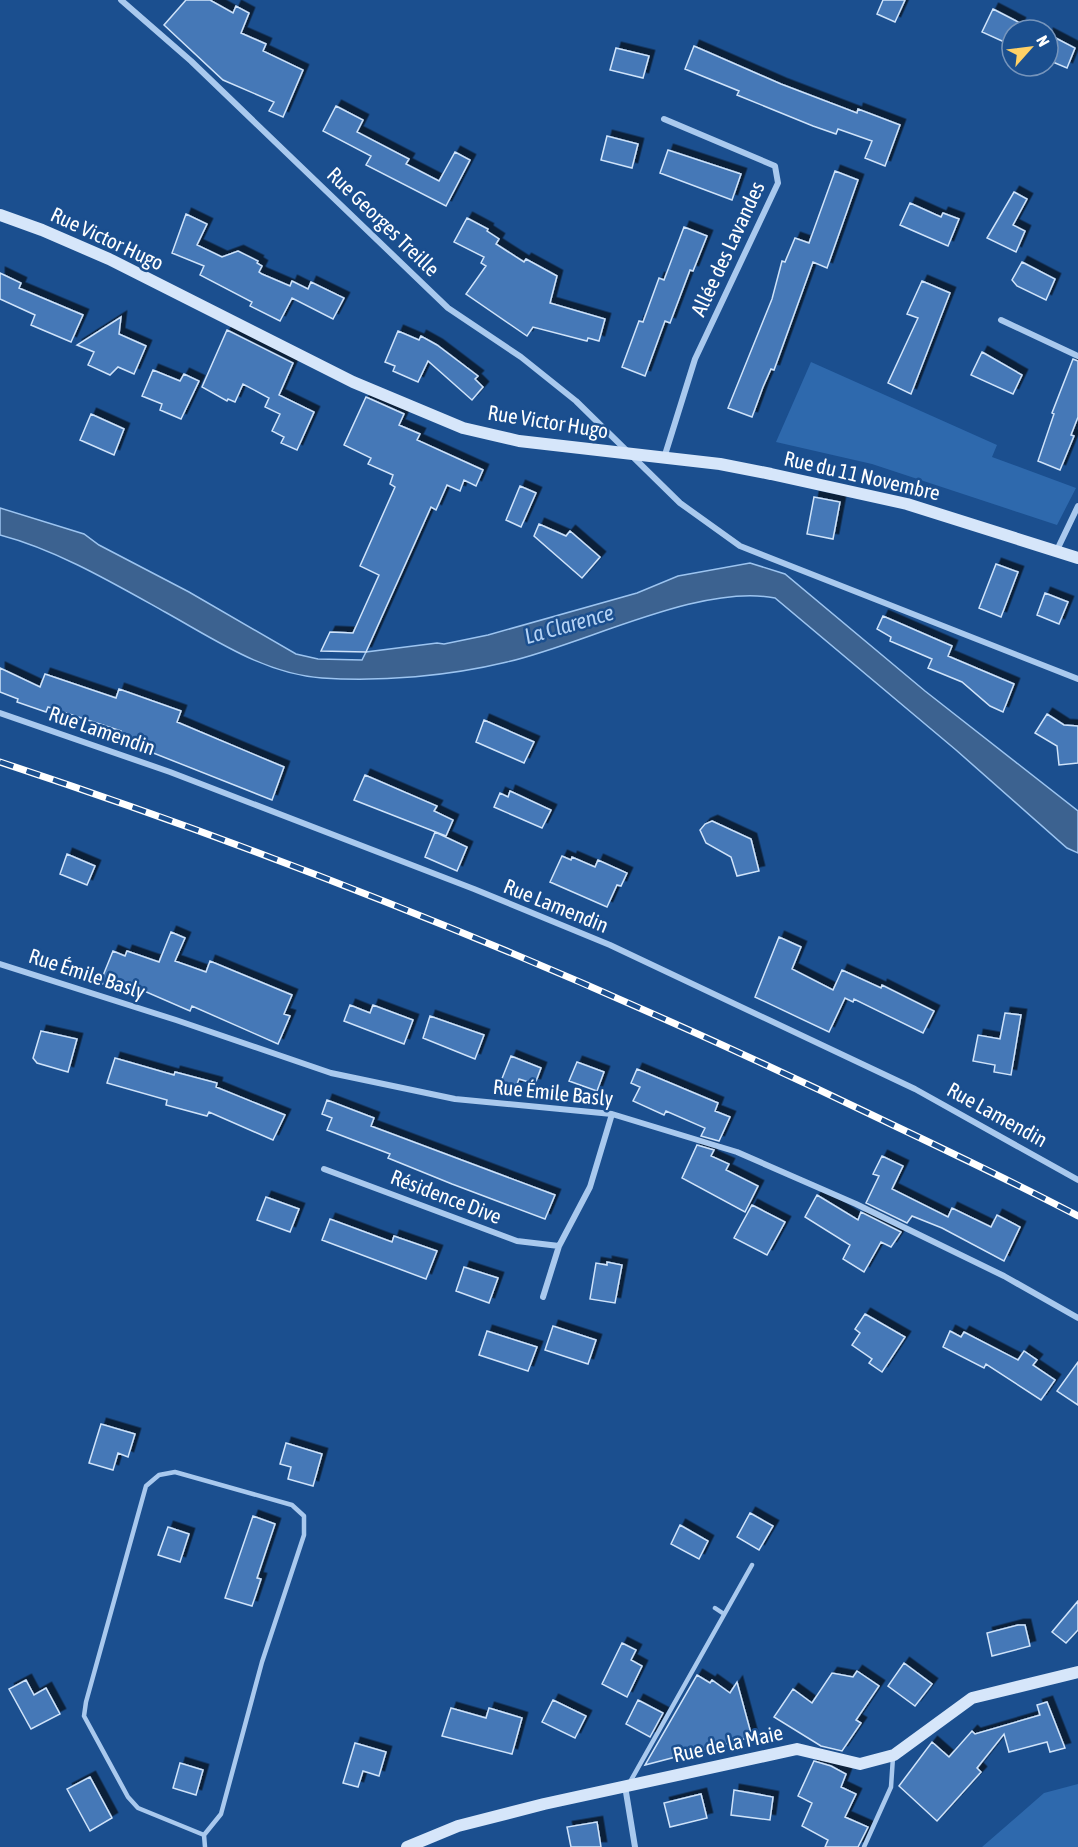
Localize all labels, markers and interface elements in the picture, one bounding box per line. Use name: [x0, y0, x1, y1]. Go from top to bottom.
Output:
north arrow: [1000, 18, 1060, 78]
text: N: [1033, 33, 1053, 49]
street label: Rue Georges Treille: [323, 162, 445, 281]
street label: Allée des Lavandes: [685, 177, 769, 320]
street label: Rue Victor Hugo: [47, 202, 168, 275]
street label: Rue Victor Hugo: [486, 400, 610, 442]
street label: Rue du 11 Novembre: [782, 445, 943, 505]
water label: La Clarence: [521, 599, 617, 649]
street label: Rue Lamendin: [46, 701, 159, 759]
street label: Rue Lamendin: [501, 873, 612, 937]
street label: Rue Émile Basly: [26, 943, 149, 1003]
street label: Rue Émile Basly: [492, 1074, 615, 1110]
street label: Rue Lamendin: [943, 1077, 1052, 1151]
street label: Résidence Dive: [388, 1164, 505, 1228]
street label: Rue de la Maie: [671, 1720, 785, 1766]

